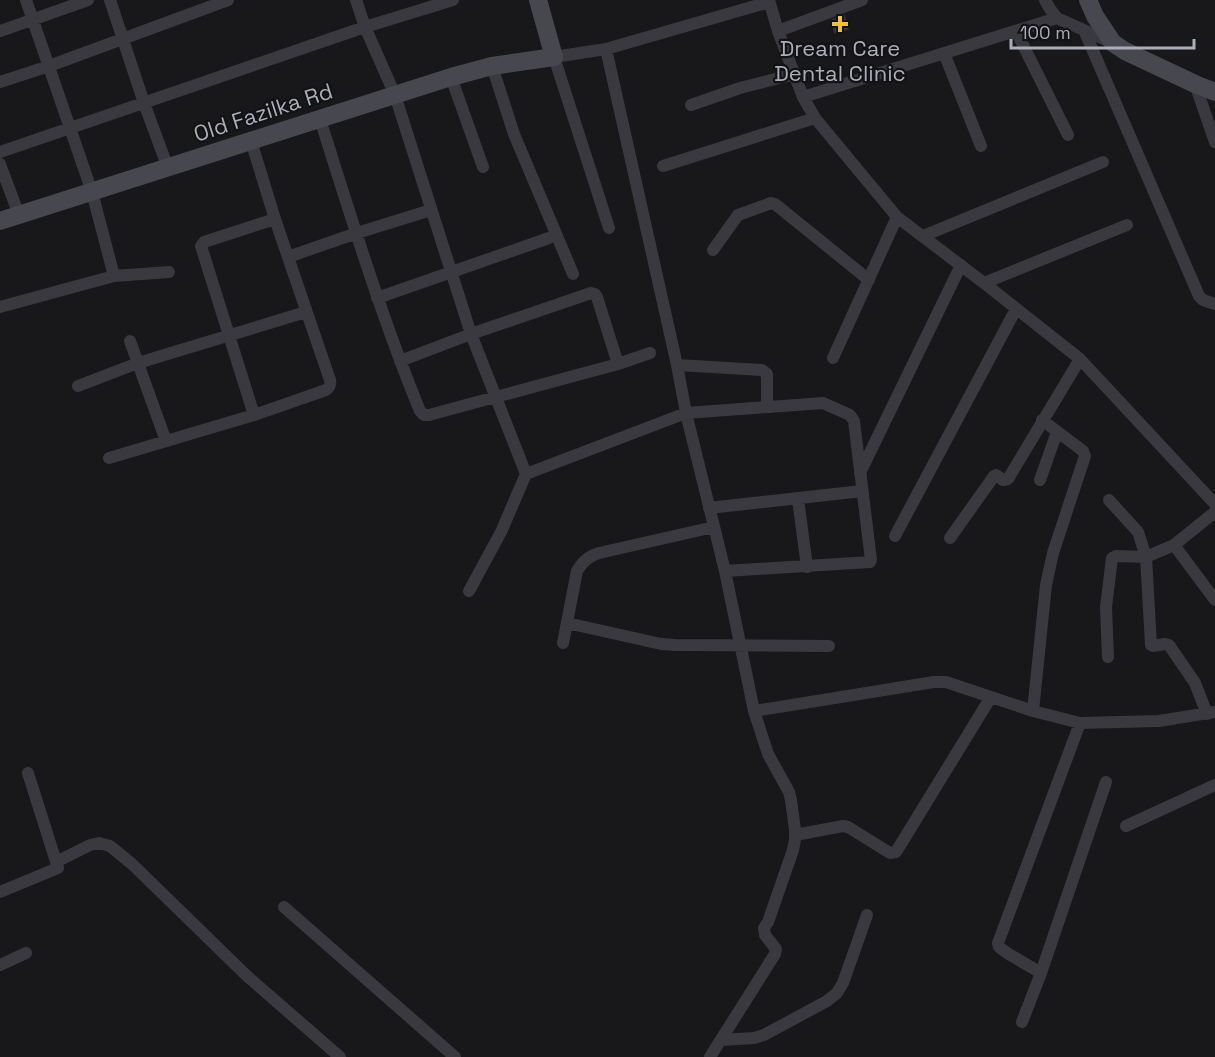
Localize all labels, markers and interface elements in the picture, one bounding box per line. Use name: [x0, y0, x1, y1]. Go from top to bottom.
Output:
scale bar: [1011, 12, 1194, 50]
marker: Dream Care Dental Clinic: [831, 15, 849, 33]
text: 100 m: [1020, 21, 1071, 44]
place label: Dream Care Dental Clinic: [774, 34, 906, 87]
street label: Old Fazilka Rd: [190, 76, 336, 148]

